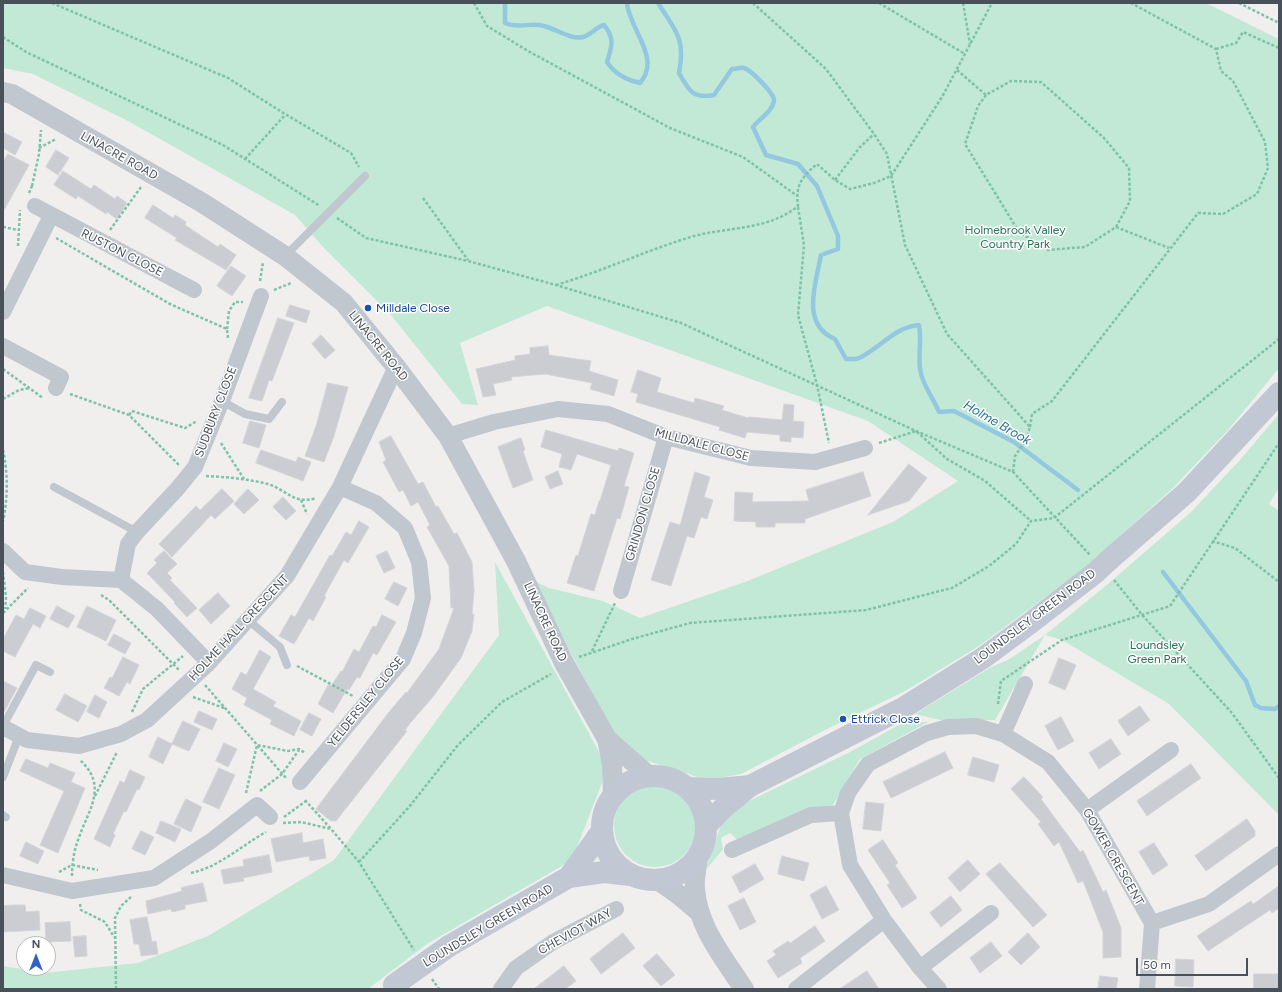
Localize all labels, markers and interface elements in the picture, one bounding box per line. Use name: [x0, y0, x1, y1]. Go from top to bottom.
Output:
street label: LINACRE ROAD: [78, 129, 160, 183]
park label: Holmebrook Valley Country Park: [964, 223, 1066, 251]
street label: RUSTON CLOSE: [79, 226, 165, 280]
place label: Milldale Close: [376, 301, 450, 315]
marker: Milldale Close: [363, 303, 373, 313]
street label: LINACRE ROAD: [345, 308, 411, 384]
street label: SUDBURY CLOSE: [192, 365, 240, 459]
water label: Holme Brook: [960, 397, 1034, 449]
street label: MILLDALE CLOSE: [653, 425, 751, 465]
street label: GRINDON CLOSE: [623, 465, 663, 563]
street label: LOUNDSLEY GREEN ROAD: [971, 567, 1099, 667]
street label: HOLME HALL CRESCENT: [186, 572, 292, 684]
street label: LINACRE ROAD: [520, 580, 570, 664]
park label: Loundsley Green Park: [1128, 638, 1186, 666]
street label: YELDERSLEY CLOSE: [325, 654, 407, 750]
place label: Ettrick Close: [851, 712, 920, 726]
marker: Ettrick Close: [838, 714, 848, 724]
street label: GOWER CRESCENT: [1079, 806, 1147, 908]
street label: LOUNDSLEY GREEN ROAD: [421, 882, 555, 970]
street label: CHEVIOT WAY: [536, 906, 614, 958]
north arrow: [16, 936, 56, 976]
text: N: [32, 938, 40, 951]
scale bar: [1138, 950, 1250, 976]
text: 50 m: [1143, 958, 1171, 972]

